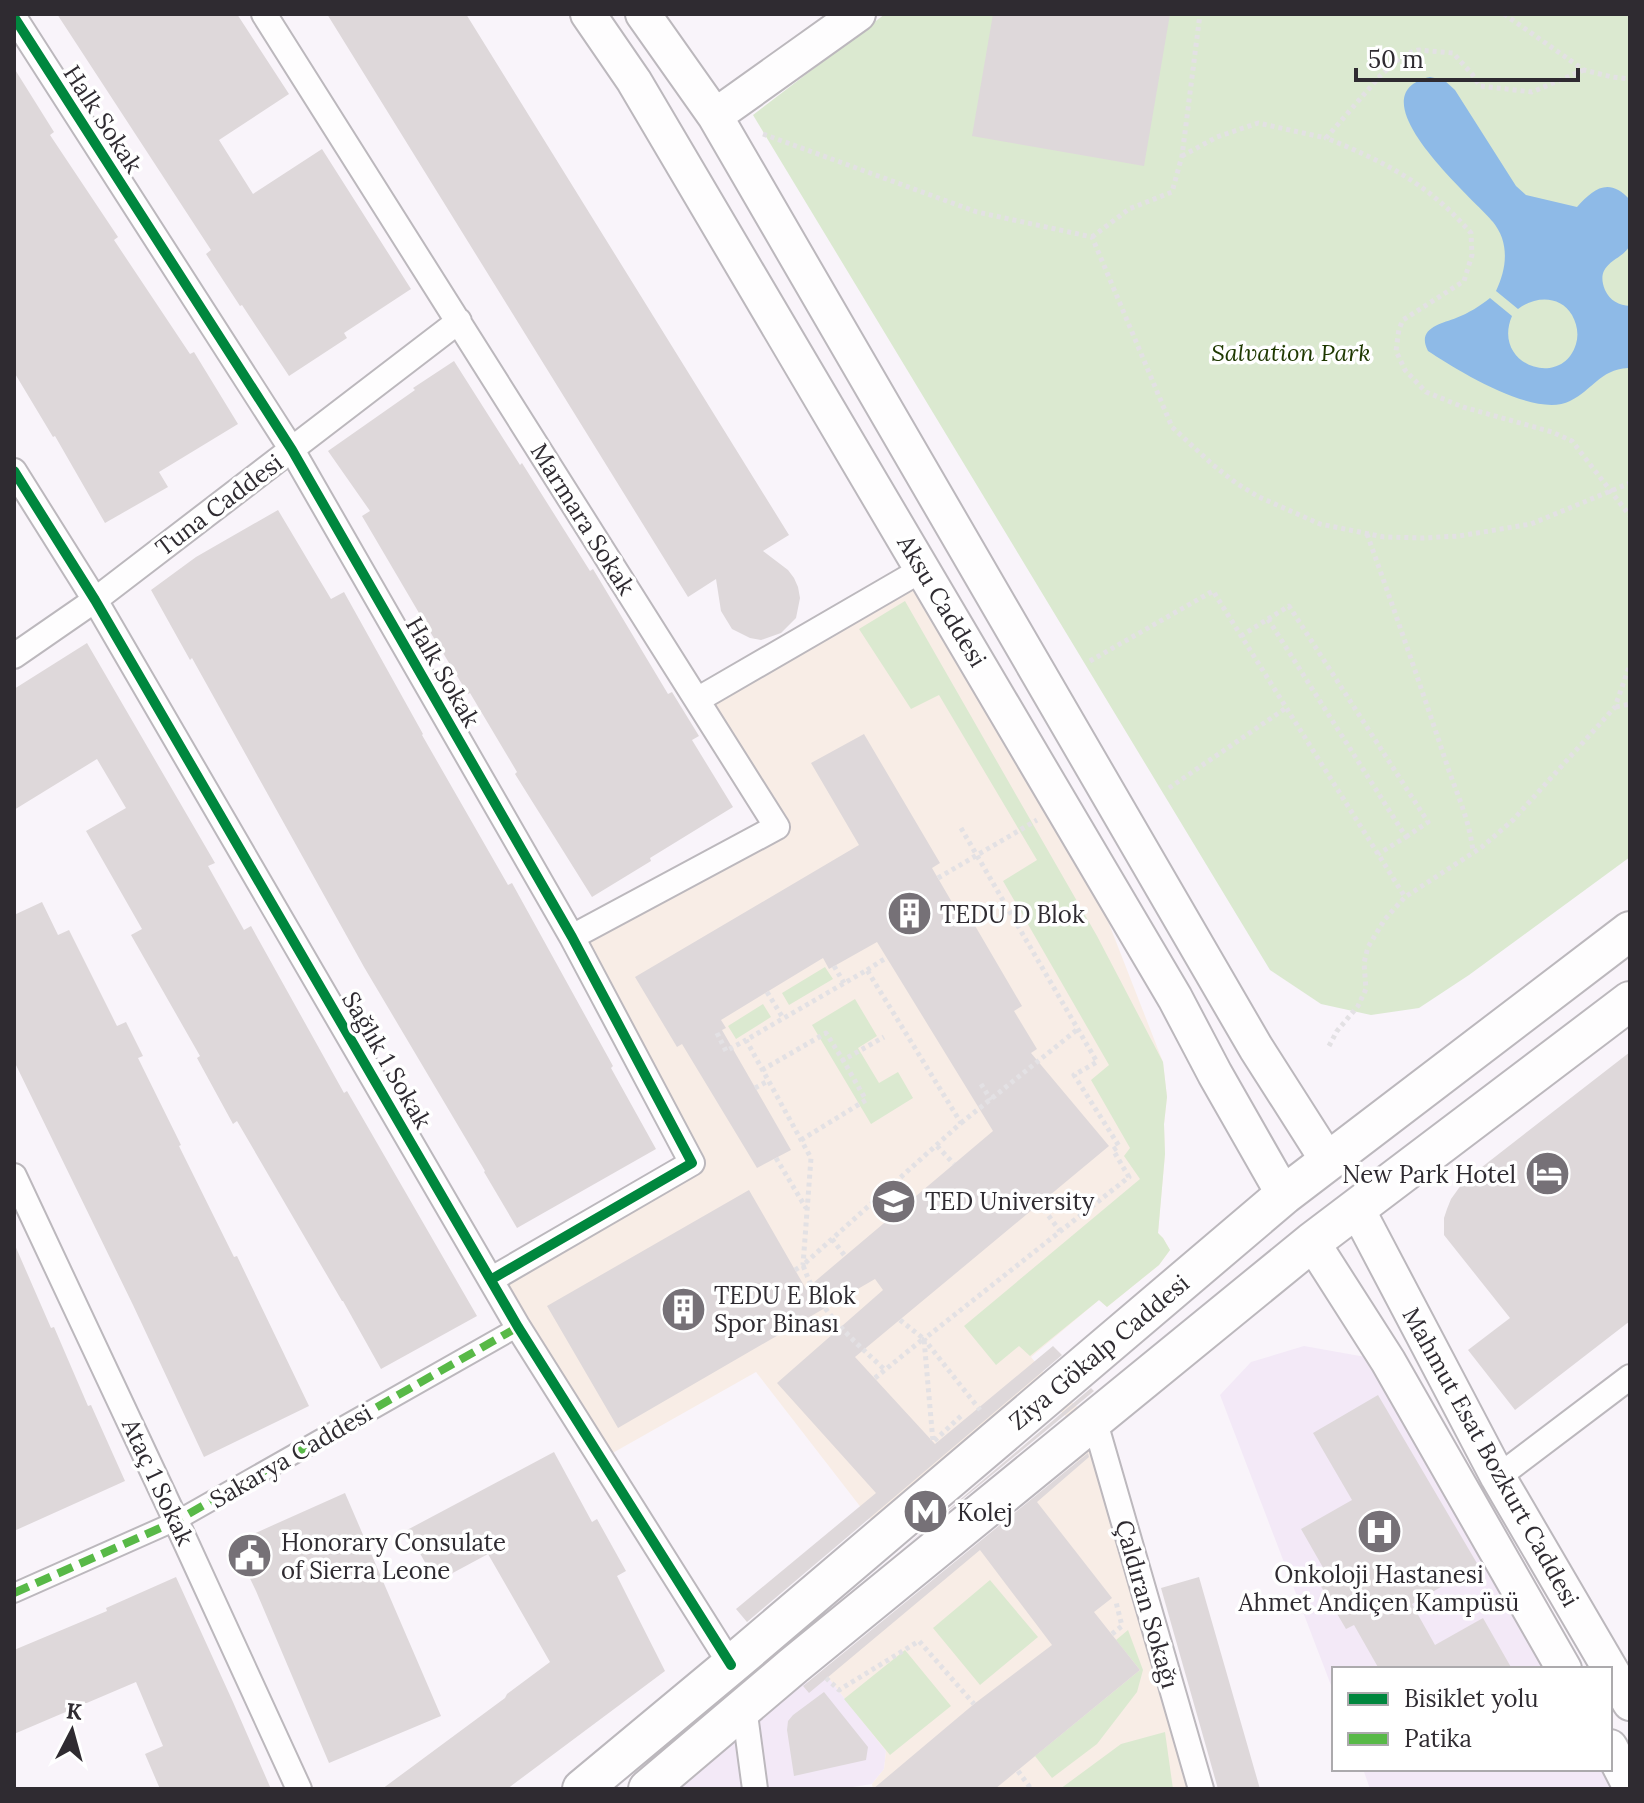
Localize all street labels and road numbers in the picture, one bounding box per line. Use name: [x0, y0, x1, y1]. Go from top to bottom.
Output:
street label: Halk Sokak: [57, 59, 149, 179]
street label: Marmara Sokak: [524, 437, 642, 601]
street label: Tuna Caddesi: [149, 447, 289, 563]
street label: Aksu Caddesi: [890, 529, 994, 673]
street label: Halk Sokak: [399, 611, 487, 733]
street label: Sağlık 1 Sokak: [335, 986, 439, 1134]
street label: Ziya Gökalp Caddesi: [1002, 1267, 1196, 1437]
street label: Mahmut Esat Bozkurt Caddesi: [1396, 1302, 1586, 1612]
street label: Sakarya Caddesi: [204, 1397, 378, 1515]
street label: Ataç 1 Sokak: [115, 1413, 201, 1550]
street label: Çaldıran Sokağı: [1108, 1516, 1186, 1692]

